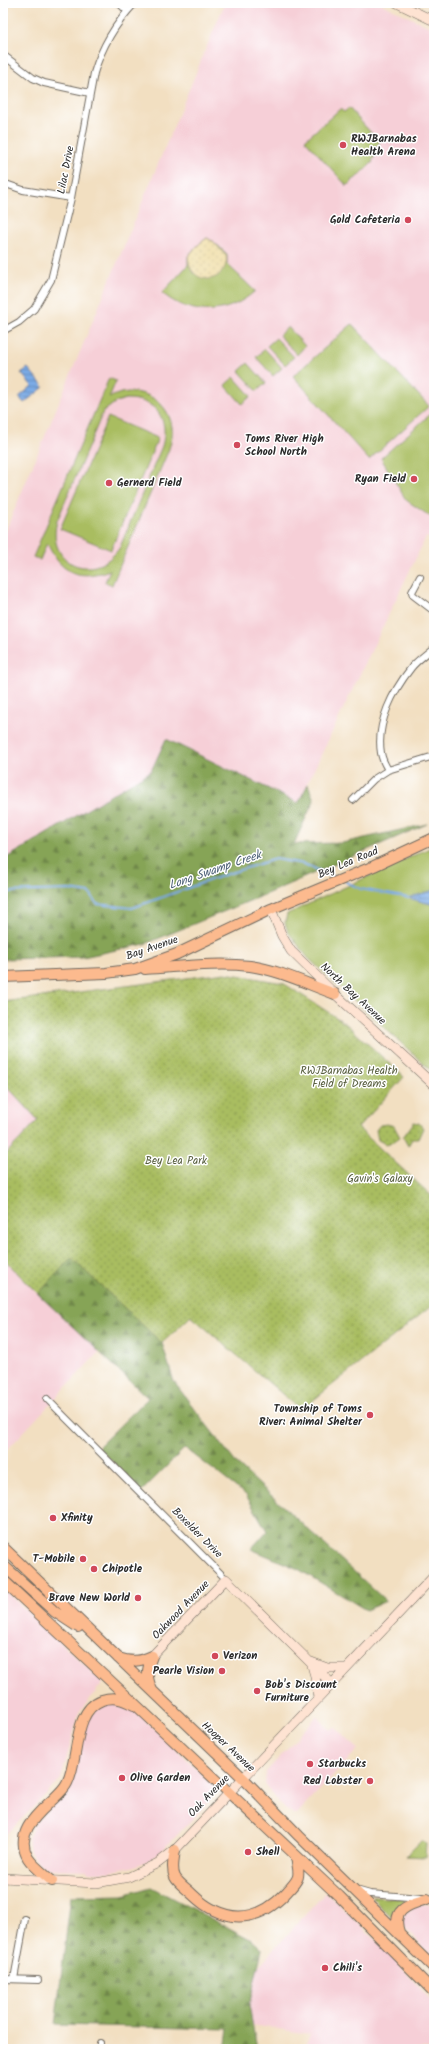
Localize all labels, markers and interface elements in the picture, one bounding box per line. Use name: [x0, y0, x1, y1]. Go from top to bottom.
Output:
place label: RWJBarnabas Health Arena: [351, 130, 418, 161]
marker: RWJBarnabas Health Arena: [338, 140, 348, 150]
street label: Lilac Drive: [53, 144, 79, 196]
place label: Gold Cafeteria: [330, 211, 400, 229]
marker: Gold Cafeteria: [403, 215, 413, 225]
place label: Toms River High School North: [245, 430, 324, 461]
marker: Toms River High School North: [232, 440, 242, 450]
place label: Ryan Field: [355, 470, 407, 488]
place label: Gernerd Field: [117, 474, 183, 492]
marker: Ryan Field: [409, 474, 419, 484]
marker: Gernerd Field: [104, 478, 114, 488]
street label: Bey Lea Road: [315, 842, 381, 884]
water label: Long Swamp Creek: [166, 845, 266, 895]
street label: Bay Avenue: [123, 931, 181, 965]
street label: North Bay Avenue: [316, 959, 390, 1030]
park label: RWJBarnabas Health Field of Dreams: [300, 1062, 398, 1093]
park label: Bey Lea Park: [145, 1152, 208, 1170]
park label: Gavin's Galaxy: [347, 1170, 413, 1188]
place label: Township of Toms River: Animal Shelter: [259, 1400, 363, 1431]
marker: Township of Toms River: Animal Shelter: [365, 1410, 375, 1420]
street label: Boxelder Drive: [167, 1503, 227, 1563]
place label: Xfinity: [60, 1509, 93, 1527]
marker: Xfinity: [48, 1513, 58, 1523]
place label: T-Mobile: [32, 1550, 76, 1568]
marker: T-Mobile: [78, 1554, 88, 1564]
place label: Chipotle: [102, 1560, 143, 1578]
marker: Chipotle: [89, 1564, 99, 1574]
street label: Oakwood Avenue: [148, 1576, 214, 1644]
place label: Brave New World: [48, 1589, 131, 1607]
marker: Brave New World: [133, 1593, 143, 1603]
place label: Verizon: [223, 1647, 257, 1665]
marker: Verizon: [210, 1651, 220, 1661]
place label: Pearle Vision: [153, 1662, 214, 1680]
marker: Pearle Vision: [217, 1666, 227, 1676]
place label: Bob's Discount Furniture: [265, 1676, 338, 1707]
marker: Bob's Discount Furniture: [252, 1686, 262, 1696]
street label: Hooper Avenue: [197, 1717, 259, 1777]
place label: Starbucks: [318, 1755, 367, 1773]
marker: Starbucks: [305, 1759, 315, 1769]
place label: Olive Garden: [130, 1769, 190, 1787]
street label: Oak Avenue: [184, 1770, 234, 1822]
place label: Red Lobster: [303, 1772, 363, 1790]
marker: Olive Garden: [117, 1773, 127, 1783]
marker: Red Lobster: [365, 1776, 375, 1786]
place label: Shell: [256, 1843, 280, 1861]
marker: Shell: [243, 1847, 253, 1857]
place label: Chili's: [333, 1959, 363, 1977]
marker: Chili's: [320, 1963, 330, 1973]

